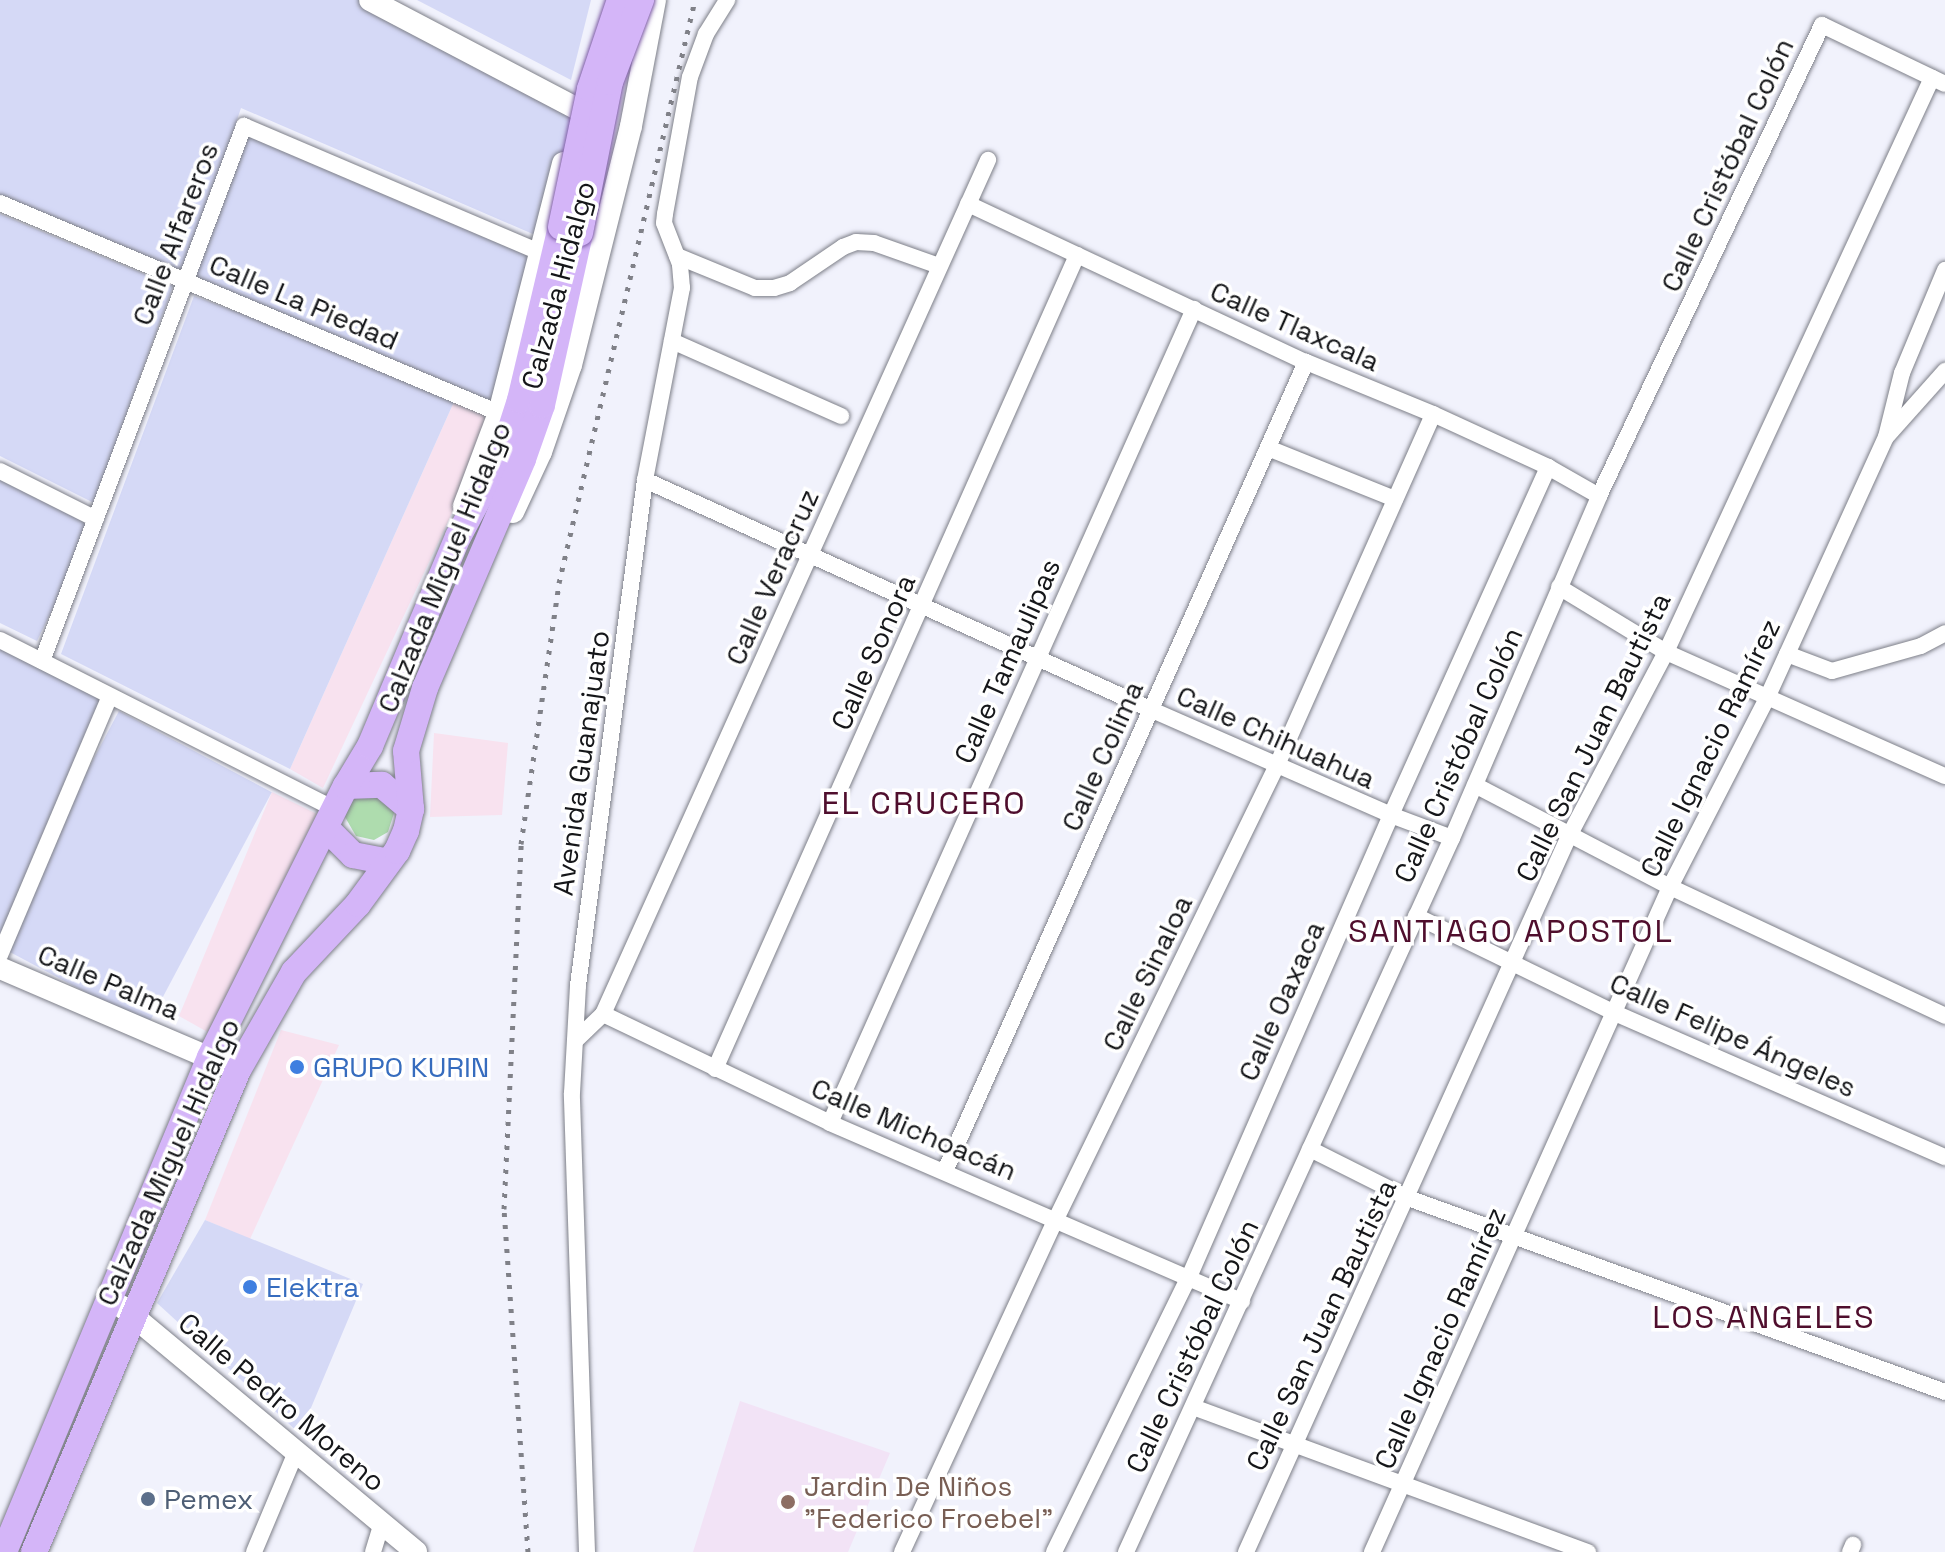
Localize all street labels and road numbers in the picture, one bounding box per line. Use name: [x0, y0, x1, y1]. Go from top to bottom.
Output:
street label: Calle Cristóbal Colón: [1653, 33, 1801, 297]
street label: Calle Alfareros: [125, 138, 225, 330]
street label: Calzada Hidalgo: [514, 177, 602, 393]
street label: Calle La Piedad: [204, 247, 404, 357]
street label: Calle Tlaxcala: [1205, 274, 1385, 378]
street label: Calzada Miguel Hidalgo: [370, 417, 518, 717]
street label: Calle Veracruz: [718, 484, 826, 670]
street label: Calle Tamaulipas: [947, 553, 1067, 769]
street label: Calle Sonora: [824, 569, 922, 735]
street label: Calle San Juan Bautista: [1508, 587, 1678, 887]
street label: Calle Ignacio Ramírez: [1633, 614, 1787, 882]
street label: Calle Cristóbal Colón: [1387, 622, 1529, 888]
street label: Avenida Guanajuato: [546, 628, 616, 898]
street label: Calle Colima: [1054, 676, 1150, 836]
street label: Calle Chihuahua: [1171, 678, 1381, 796]
street label: Calle Sinaloa: [1095, 890, 1199, 1056]
street label: Calle Oaxaca: [1231, 916, 1331, 1086]
street label: Calle Palma: [33, 937, 185, 1027]
street label: Calle Felipe Ángeles: [1605, 966, 1861, 1104]
street label: Calzada Miguel Hidalgo: [89, 1013, 247, 1311]
street label: Calle Michoacán: [806, 1071, 1022, 1187]
street label: Calle San Juan Bautista: [1239, 1174, 1403, 1476]
street label: Calle Ignacio Ramírez: [1367, 1202, 1513, 1474]
street label: Calle Cristóbal Colón: [1118, 1214, 1266, 1478]
street label: Calle Pedro Moreno: [172, 1306, 392, 1498]

